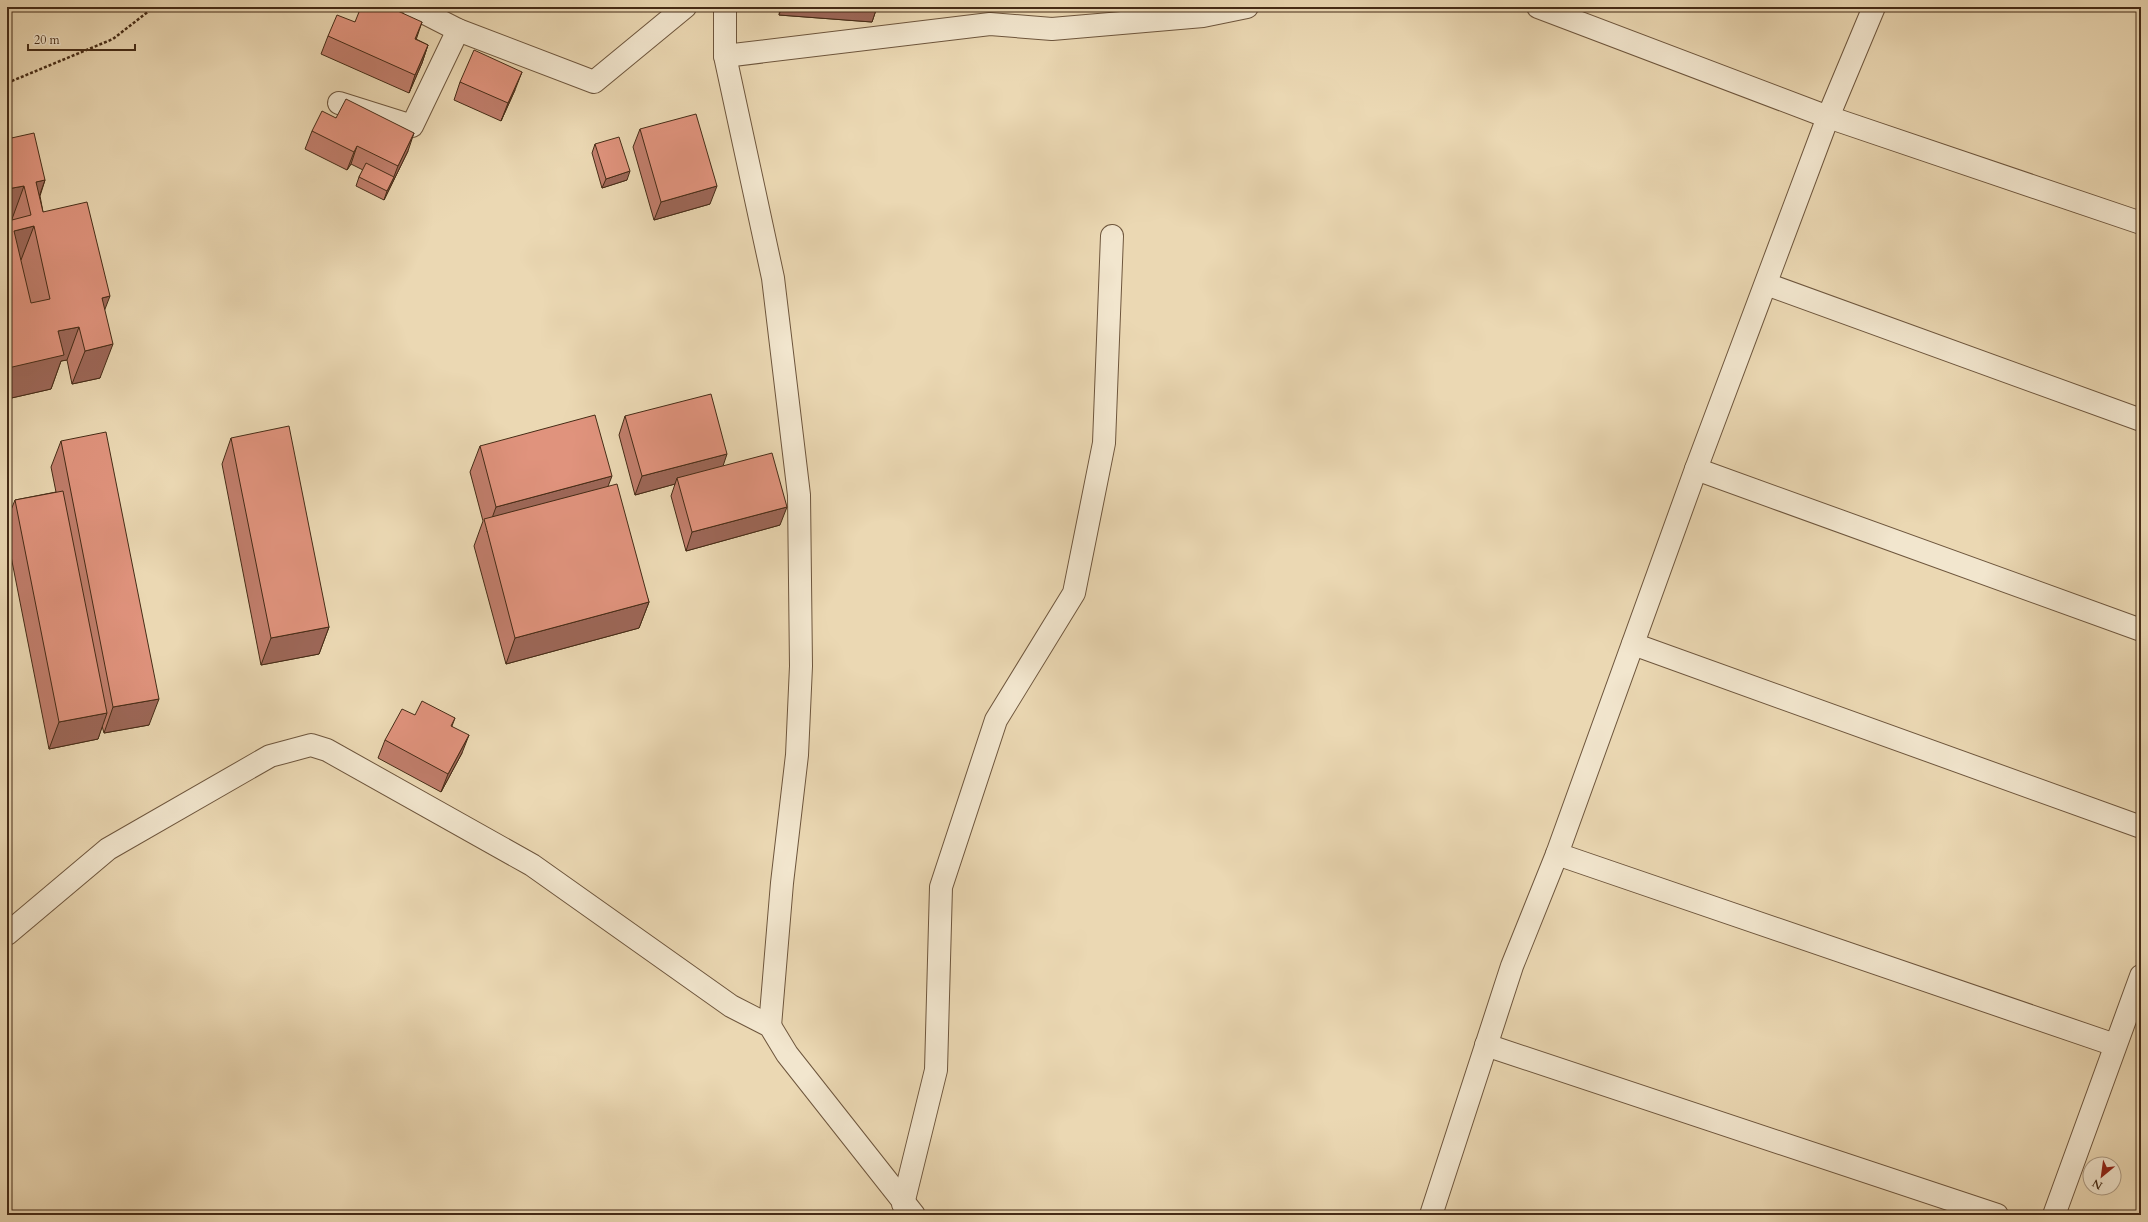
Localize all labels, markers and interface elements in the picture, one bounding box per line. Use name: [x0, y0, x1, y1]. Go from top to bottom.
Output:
scale bar: [28, 26, 135, 52]
text: 20 m: [34, 32, 61, 48]
north arrow: [2082, 1156, 2122, 1196]
text: N: [2089, 1175, 2105, 1193]

